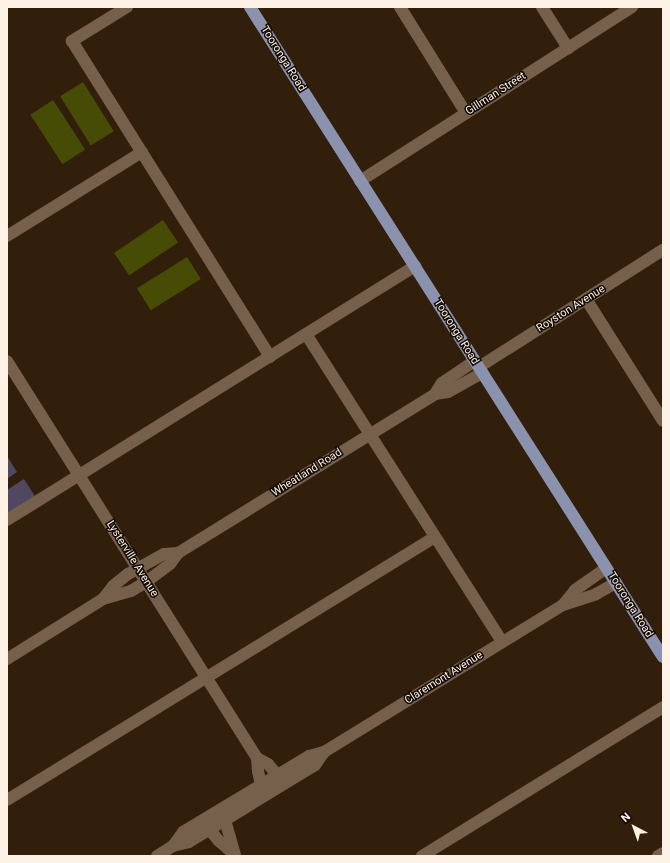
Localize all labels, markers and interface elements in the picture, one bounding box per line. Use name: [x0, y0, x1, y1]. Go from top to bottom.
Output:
street label: Tooronga Road: [258, 24, 308, 94]
street label: Gillman Street: [463, 70, 529, 118]
street label: Royston Avenue: [534, 283, 608, 335]
street label: Tooronga Road: [431, 297, 481, 367]
street label: Wheatland Road: [270, 446, 344, 500]
street label: Lysterville Avenue: [103, 519, 161, 599]
street label: Tooronga Road: [605, 570, 655, 640]
street label: Claremont Avenue: [403, 649, 485, 707]
north arrow: [614, 807, 654, 847]
text: N: [619, 810, 633, 825]

